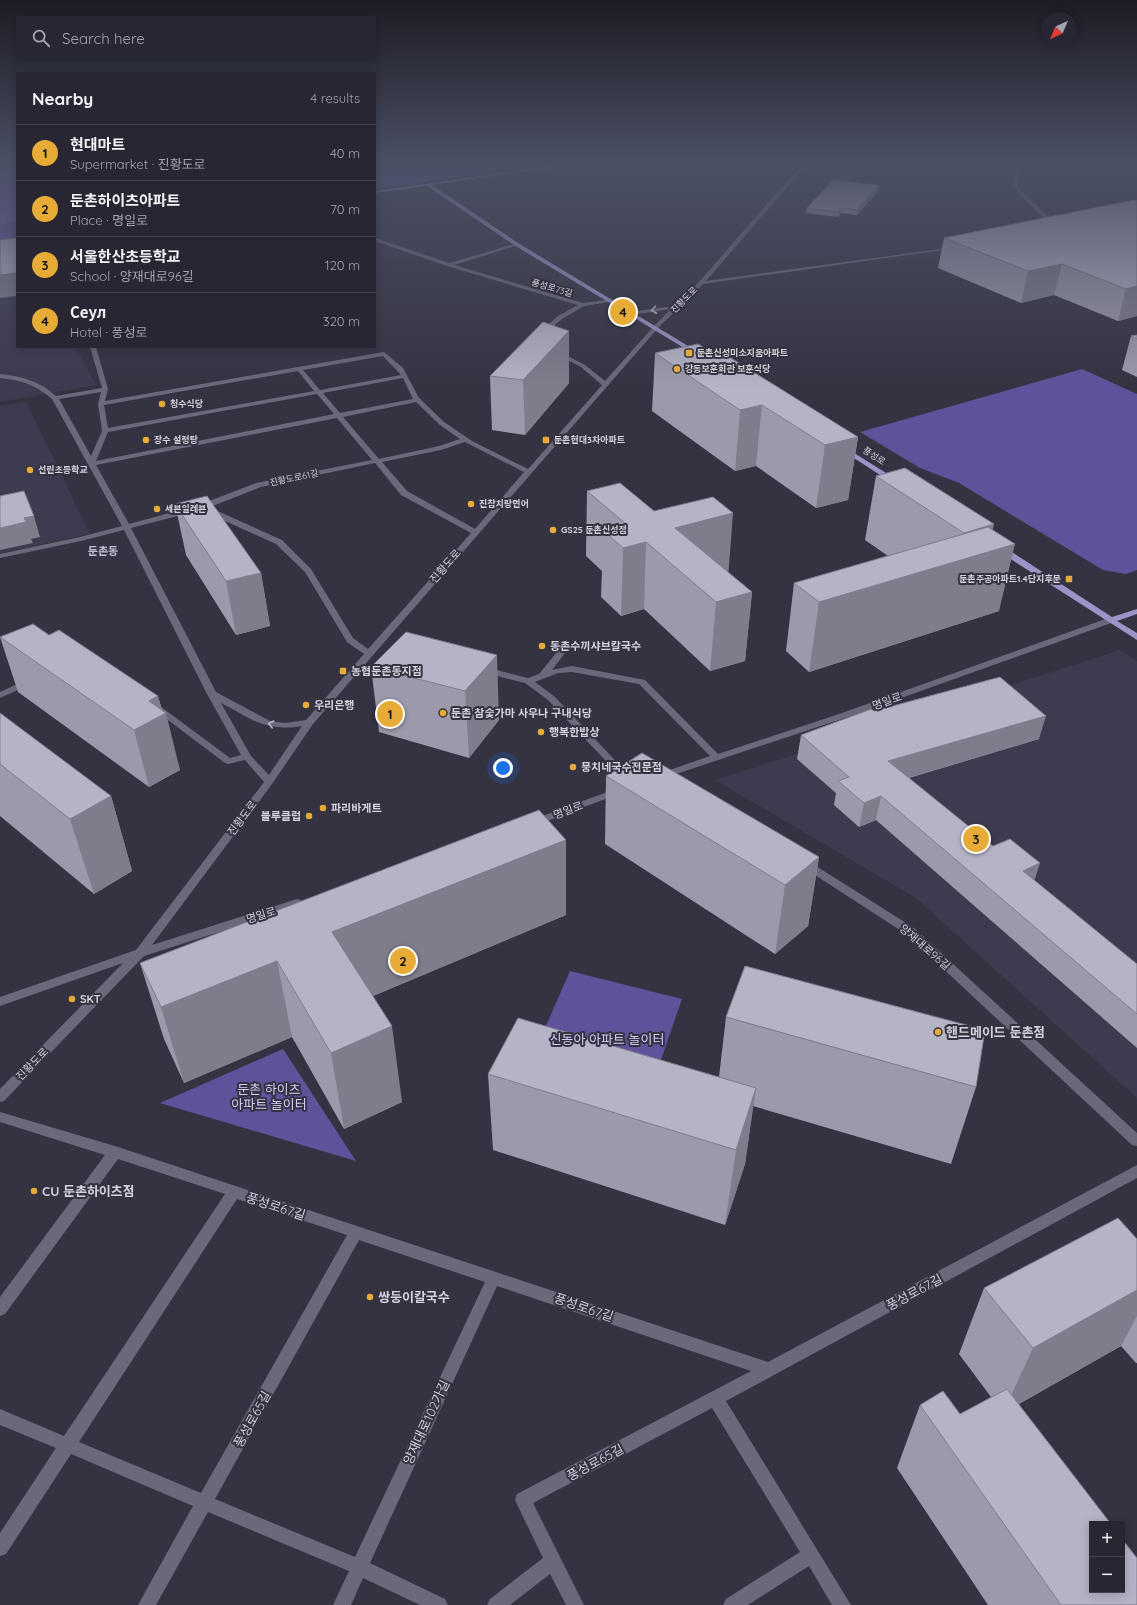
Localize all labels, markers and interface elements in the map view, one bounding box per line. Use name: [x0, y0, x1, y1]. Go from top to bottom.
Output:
north arrow: [1041, 12, 1077, 48]
search box: [16, 16, 376, 60]
icon: search: [30, 27, 52, 49]
text: Search here: [62, 29, 145, 48]
text: Nearby: [32, 88, 93, 109]
text: 4 results: [310, 90, 360, 106]
text: 현대마트: [70, 135, 125, 154]
text: 1: [42, 145, 48, 161]
text: 40 m: [330, 145, 360, 161]
text: Supermarket · 진황도로: [70, 156, 206, 172]
text: 둔촌하이츠아파트: [70, 191, 180, 210]
text: 2: [41, 201, 49, 217]
text: 70 m: [330, 201, 360, 217]
text: Place · 명일로: [70, 212, 148, 228]
text: 서울한산초등학교: [70, 247, 180, 266]
text: 3: [42, 257, 48, 273]
text: 120 m: [325, 257, 360, 273]
text: School · 양재대로96길: [70, 268, 194, 284]
street label: 풍성로73길: [530, 276, 574, 299]
street label: 진황도로: [668, 284, 699, 315]
pin: 4: [610, 297, 636, 327]
text: Сеул: [70, 303, 106, 322]
one-way arrow: [651, 305, 657, 314]
text: 4: [41, 313, 49, 329]
text: 320 m: [323, 313, 360, 329]
text: Hotel · 풍성로: [70, 324, 147, 340]
place label: 둔촌신성미소지움아파트: [697, 347, 788, 358]
marker: 둔촌신성미소지움아파트: [684, 348, 694, 358]
place label: 강동보훈회관 보훈식당: [685, 363, 771, 374]
marker: 강동보훈회관 보훈식당: [672, 364, 682, 374]
place label: 청수식당: [170, 398, 204, 409]
marker: 청수식당: [157, 399, 167, 409]
place label: 장수 설렁탕: [154, 434, 198, 445]
place label: 둔촌현대3차아파트: [554, 434, 625, 445]
marker: 장수 설렁탕: [141, 435, 151, 445]
marker: 둔촌현대3차아파트: [541, 435, 551, 445]
street label: 풍성로: [861, 444, 888, 467]
place label: 선린초등학교: [38, 464, 88, 475]
marker: 선린초등학교: [25, 465, 35, 475]
street label: 진황도로61길: [269, 467, 319, 488]
place label: 진참치랑연어: [479, 498, 529, 509]
marker: 진참치랑연어: [466, 499, 476, 509]
place label: 세븐일레븐: [165, 503, 206, 514]
marker: 세븐일레븐: [152, 504, 162, 514]
place label: GS25 둔촌신성점: [561, 524, 627, 535]
marker: GS25 둔촌신성점: [548, 525, 558, 535]
district label: 둔촌동: [88, 544, 118, 558]
street label: 진황도로: [426, 546, 464, 586]
place label: 둔촌주공아파트1.4단지후문: [959, 573, 1061, 584]
marker: 둔촌주공아파트1.4단지후문: [1064, 574, 1074, 584]
place label: 동촌수끼샤브칼국수: [550, 639, 641, 653]
marker: 동촌수끼샤브칼국수: [537, 641, 547, 651]
place label: 농협둔촌동지점: [351, 664, 422, 678]
marker: 농협둔촌동지점: [338, 666, 348, 676]
street label: 명일로: [870, 689, 904, 713]
place label: 우리은행: [314, 698, 354, 712]
pin: 1: [377, 699, 403, 729]
marker: 우리은행: [301, 700, 311, 710]
place label: 둔촌 참숯가마 사우나 구내식당: [451, 706, 592, 720]
marker: 둔촌 참숯가마 사우나 구내식당: [438, 708, 448, 718]
one-way arrow: [268, 720, 274, 728]
place label: 행복한밥상: [549, 725, 600, 739]
marker: 행복한밥상: [536, 727, 546, 737]
your location: [493, 758, 513, 778]
place label: 뭉치네국수전문점: [581, 760, 662, 774]
marker: 뭉치네국수전문점: [568, 762, 578, 772]
street label: 진황도로: [224, 798, 260, 838]
street label: 명일로: [551, 798, 585, 822]
place label: 파리바게트: [331, 801, 382, 815]
marker: 파리바게트: [318, 803, 328, 813]
place label: 블루클럽: [261, 809, 301, 823]
marker: 블루클럽: [304, 811, 314, 821]
pin: 3: [963, 824, 989, 854]
street label: 명일로: [244, 904, 278, 926]
street label: 양재대로96길: [897, 921, 953, 973]
pin: 2: [390, 946, 416, 976]
place label: SKT: [80, 992, 101, 1006]
marker: SKT: [67, 994, 77, 1004]
place label: 핸드메이드 둔촌점: [946, 1024, 1045, 1040]
marker: 핸드메이드 둔촌점: [933, 1027, 943, 1037]
park label: 신동아 아파트 놀이터: [550, 1031, 664, 1047]
street label: 진황도로: [13, 1045, 51, 1083]
park label: 둔촌 하이츠 아파트 놀이터: [231, 1081, 307, 1112]
place label: CU 둔촌하이츠점: [42, 1183, 135, 1199]
marker: CU 둔촌하이츠점: [29, 1186, 39, 1196]
street label: 풍성로67길: [244, 1189, 308, 1223]
street label: 풍성로67길: [883, 1270, 945, 1314]
place label: 쌍둥이칼국수: [378, 1289, 450, 1305]
street label: 풍성로67길: [552, 1289, 616, 1325]
marker: 쌍둥이칼국수: [365, 1292, 375, 1302]
street label: 양재대로102가길: [399, 1377, 453, 1467]
street label: 풍성로65길: [230, 1388, 274, 1450]
street label: 풍성로65길: [564, 1440, 626, 1484]
map controls: [1089, 1521, 1125, 1593]
button: +: [1089, 1521, 1125, 1557]
button: −: [1089, 1557, 1125, 1593]

